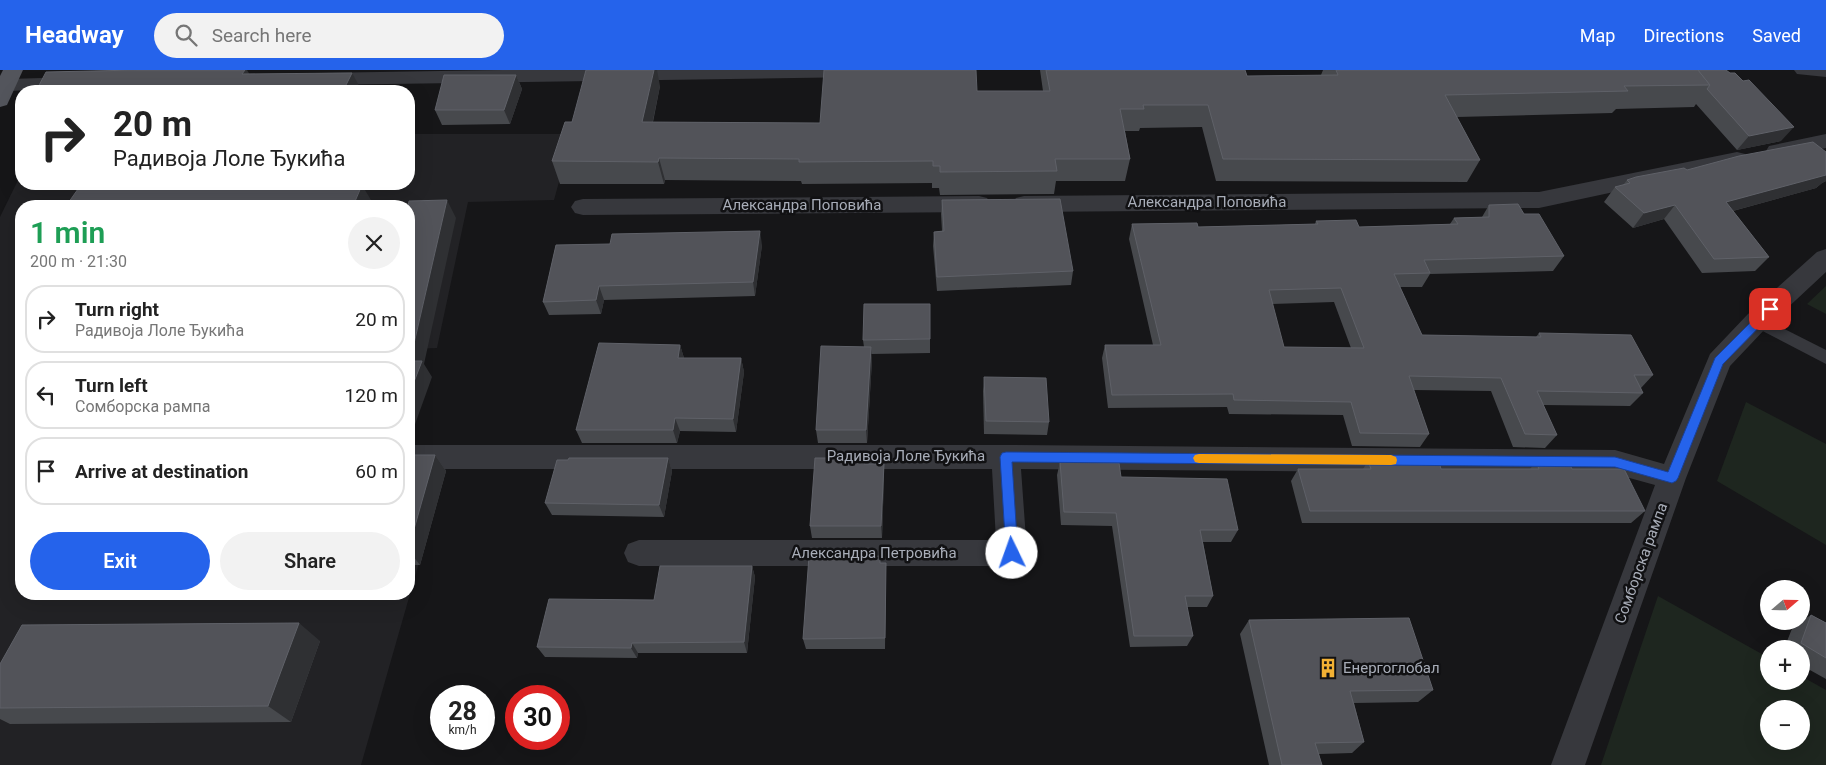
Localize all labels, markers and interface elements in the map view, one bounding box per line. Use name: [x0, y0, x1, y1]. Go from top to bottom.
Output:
search box: [154, 13, 504, 58]
text: Headway: [25, 21, 124, 49]
icon: search: [172, 21, 200, 49]
text: Search here: [212, 24, 312, 47]
text: Map: [1580, 25, 1615, 46]
text: Directions: [1643, 25, 1724, 46]
text: Saved: [1752, 25, 1801, 46]
text: 20 m: [113, 104, 192, 145]
icon: right: [30, 105, 95, 170]
text: Радивоја Лоле Ђукића: [113, 146, 346, 171]
street label: Александра Поповића: [1128, 193, 1286, 211]
street label: Александра Поповића: [723, 196, 881, 214]
text: 1 min: [30, 215, 105, 250]
button: close: [348, 217, 400, 269]
text: 200 m · 21:30: [30, 252, 127, 271]
pin: [1749, 288, 1791, 330]
icon: arrive: [1756, 295, 1784, 323]
text: Turn right: [75, 298, 159, 321]
icon: right: [32, 305, 60, 333]
text: 20 m: [355, 308, 398, 331]
text: Радивоја Лоле Ђукића: [75, 321, 244, 340]
text: Turn left: [75, 374, 148, 397]
icon: left: [32, 381, 60, 409]
text: 120 m: [345, 384, 398, 407]
text: Сомборска рампа: [75, 397, 211, 416]
street label: Радивоја Лоле Ђукића: [827, 447, 985, 465]
icon: arrive: [32, 457, 60, 485]
text: Arrive at destination: [75, 460, 248, 483]
text: 60 m: [355, 460, 398, 483]
street label: Сомборска рампа: [1611, 500, 1671, 626]
position arrow: [985, 526, 1037, 578]
button: Exit: [30, 532, 210, 590]
button: Share: [220, 532, 400, 590]
street label: Александра Петровића: [791, 544, 957, 562]
north arrow: [1760, 580, 1810, 630]
map controls: [1760, 580, 1810, 750]
button: +: [1760, 640, 1810, 690]
building icon: Енергоглобал: [1317, 657, 1339, 679]
place label: Енергоглобал: [1343, 659, 1440, 677]
speed limit sign: 30: [505, 685, 570, 750]
text: 28: [448, 697, 477, 726]
button: −: [1760, 700, 1810, 750]
text: km/h: [448, 723, 477, 737]

